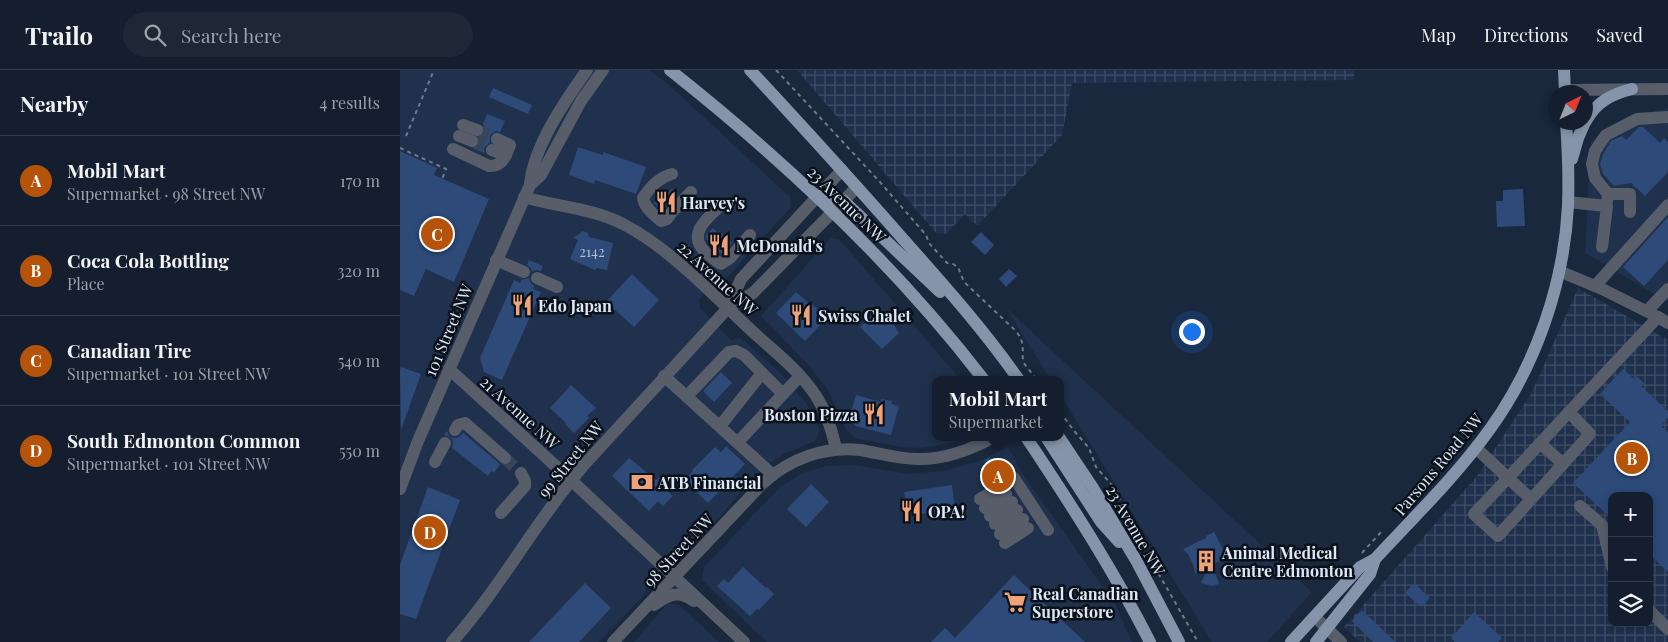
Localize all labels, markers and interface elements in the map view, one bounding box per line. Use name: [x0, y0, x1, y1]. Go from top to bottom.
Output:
search box: [123, 12, 473, 57]
text: Trailo: [25, 19, 93, 51]
icon: search: [141, 21, 169, 49]
text: Search here: [181, 22, 282, 48]
text: Map: [1421, 23, 1456, 47]
text: Directions: [1484, 23, 1568, 47]
text: Saved: [1596, 23, 1643, 47]
north arrow: [1548, 85, 1593, 130]
text: Nearby: [20, 89, 89, 117]
text: 4 results: [319, 92, 380, 113]
text: Mobil Mart: [67, 157, 165, 183]
street label: 23 Avenue NW: [803, 161, 891, 247]
text: A: [31, 170, 41, 191]
text: 170 m: [340, 170, 380, 191]
text: Supermarket · 98 Street NW: [67, 183, 265, 204]
restaurant icon: Harvey's: [653, 189, 679, 215]
place label: Harvey's: [682, 192, 745, 213]
pin: C: [421, 215, 453, 253]
restaurant icon: McDonald's: [706, 232, 732, 258]
place label: McDonald's: [736, 235, 823, 256]
street label: 22 Avenue NW: [673, 236, 763, 320]
house number: 2142: [579, 242, 605, 261]
text: Coca Cola Bottling: [67, 247, 229, 273]
text: B: [31, 260, 41, 281]
text: 320 m: [337, 260, 380, 281]
text: Place: [67, 273, 105, 294]
street label: 101 Street NW: [419, 280, 477, 379]
restaurant icon: Edo Japan: [509, 292, 535, 318]
place label: Edo Japan: [538, 295, 612, 316]
restaurant icon: Swiss Chalet: [788, 302, 814, 328]
place label: Swiss Chalet: [818, 305, 912, 326]
your location: [1179, 319, 1205, 345]
text: Canadian Tire: [67, 337, 191, 363]
text: C: [30, 350, 42, 371]
text: 540 m: [338, 350, 380, 371]
text: Supermarket · 101 Street NW: [67, 363, 270, 384]
street label: 21 Avenue NW: [476, 371, 564, 453]
popup: [932, 376, 1064, 441]
text: Mobil Mart: [949, 385, 1047, 411]
restaurant icon: Boston Pizza: [861, 401, 887, 427]
place label: Boston Pizza: [764, 404, 859, 425]
street label: Parsons Road NW: [1389, 408, 1487, 519]
text: Supermarket: [949, 411, 1042, 432]
street label: 99 Street NW: [533, 416, 608, 502]
text: South Edmonton Common: [67, 427, 300, 453]
pin: B: [1616, 439, 1648, 477]
text: D: [30, 440, 42, 461]
text: 550 m: [339, 440, 380, 461]
text: Supermarket · 101 Street NW: [67, 453, 270, 474]
pin: A: [982, 457, 1014, 495]
bank icon: ATB Financial: [629, 469, 655, 495]
place label: ATB Financial: [657, 472, 761, 493]
street label: 23 Avenue NW: [1102, 481, 1171, 579]
map controls: [1608, 492, 1653, 627]
button: +: [1608, 492, 1653, 537]
restaurant icon: OPA!: [898, 498, 924, 524]
place label: OPA!: [928, 501, 965, 522]
street label: 98 Street NW: [639, 508, 718, 591]
pin: D: [414, 513, 446, 551]
button: −: [1608, 537, 1653, 582]
place label: Animal Medical Centre Edmonton: [1221, 542, 1353, 581]
building icon: Animal Medical Centre Edmonton: [1193, 548, 1219, 574]
button: layers: [1608, 582, 1653, 627]
place label: Real Canadian Superstore: [1032, 583, 1139, 622]
supermarket icon: Real Canadian Superstore: [1002, 589, 1028, 615]

